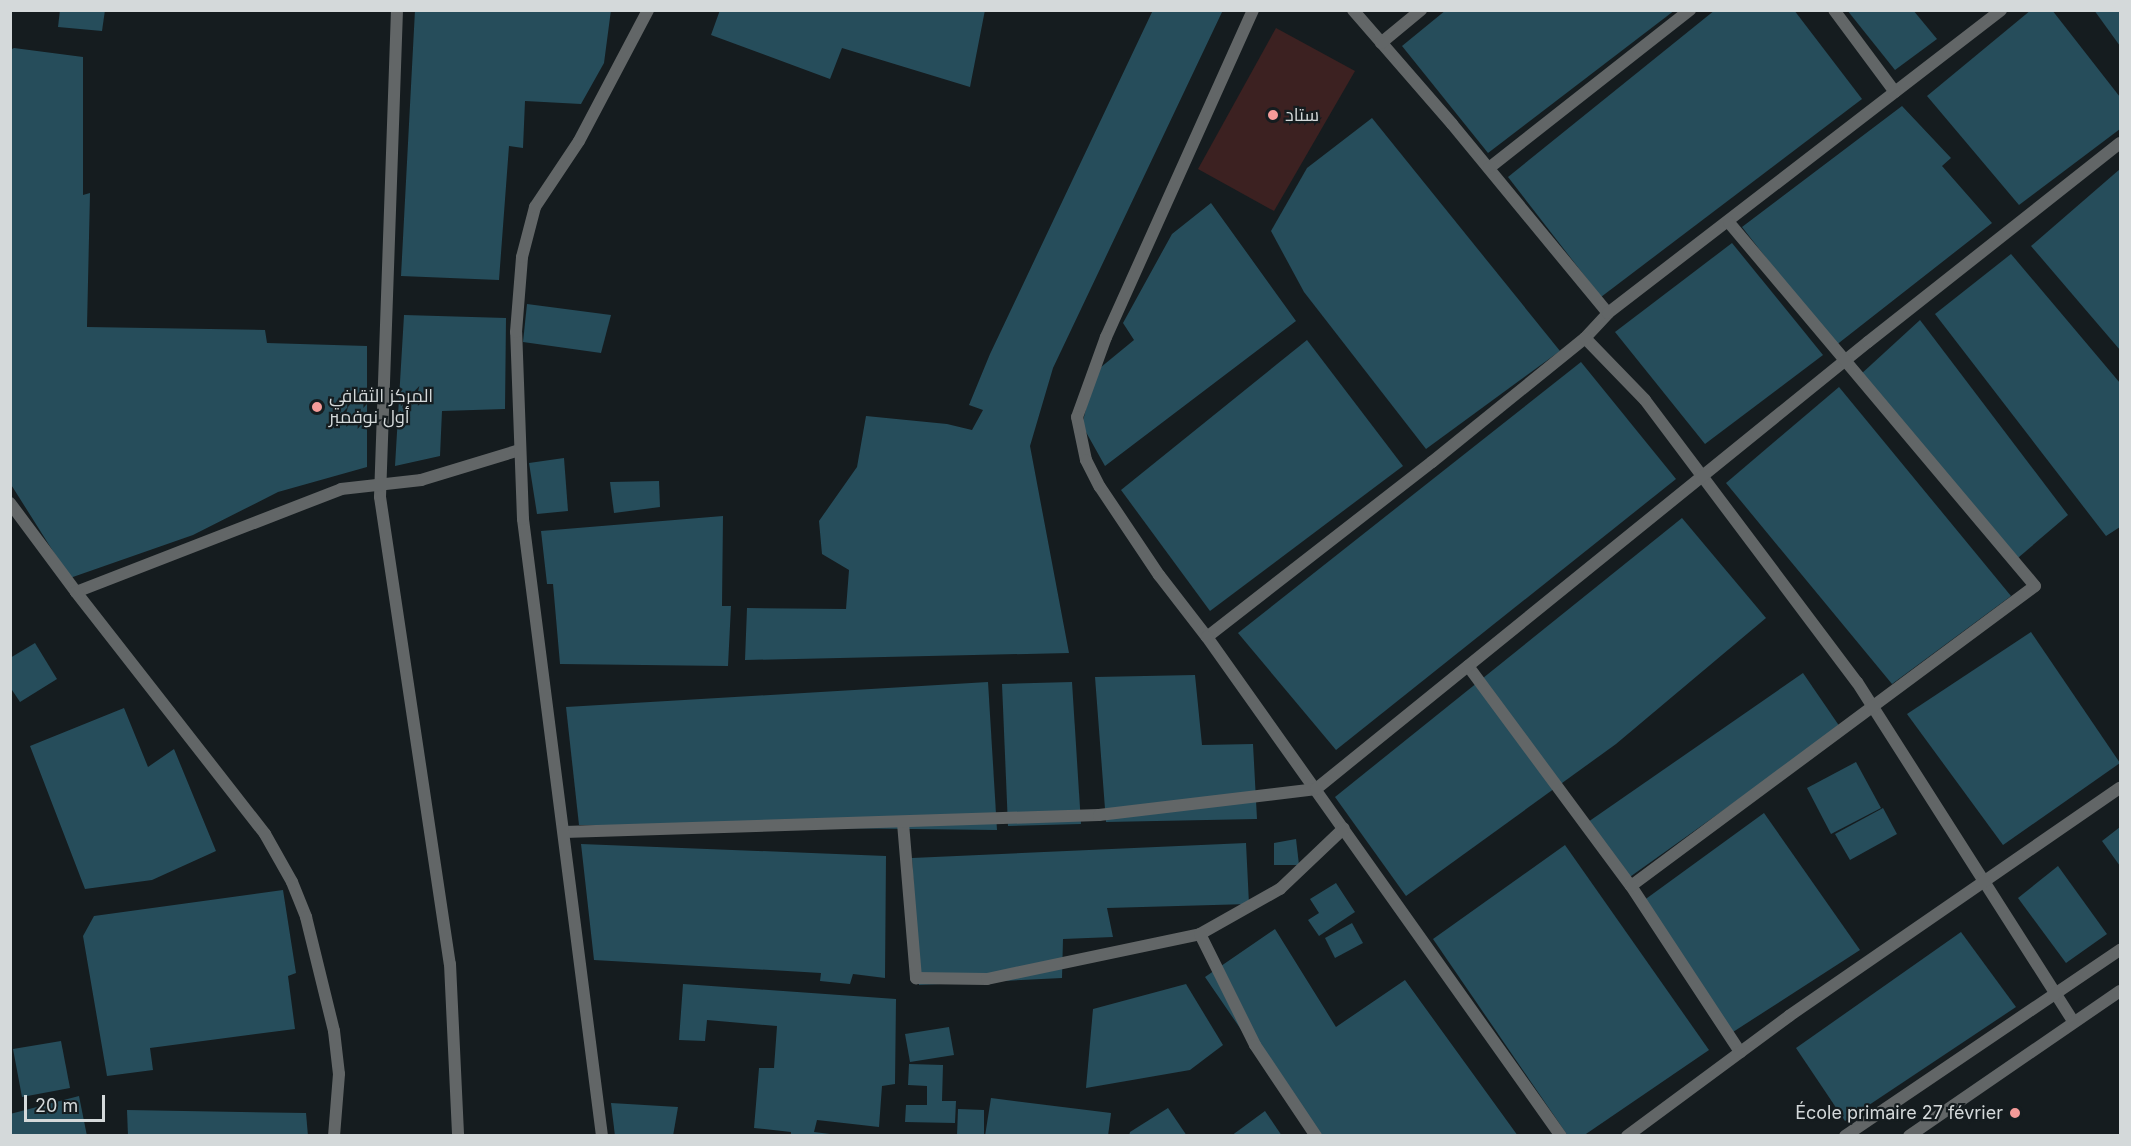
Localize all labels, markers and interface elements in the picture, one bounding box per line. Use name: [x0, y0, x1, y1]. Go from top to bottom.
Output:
place label: ستاد: [1285, 104, 1319, 126]
marker: ستاد: [1266, 108, 1280, 122]
place label: المركز الثقافي أول نوفمبر: [329, 386, 433, 428]
marker: المركز الثقافي أول نوفمبر: [310, 400, 324, 414]
scale bar: [27, 1083, 108, 1121]
text: 20 m: [35, 1095, 78, 1116]
place label: École primaire 27 février: [1795, 1102, 2003, 1124]
marker: École primaire 27 février: [2008, 1106, 2022, 1120]

